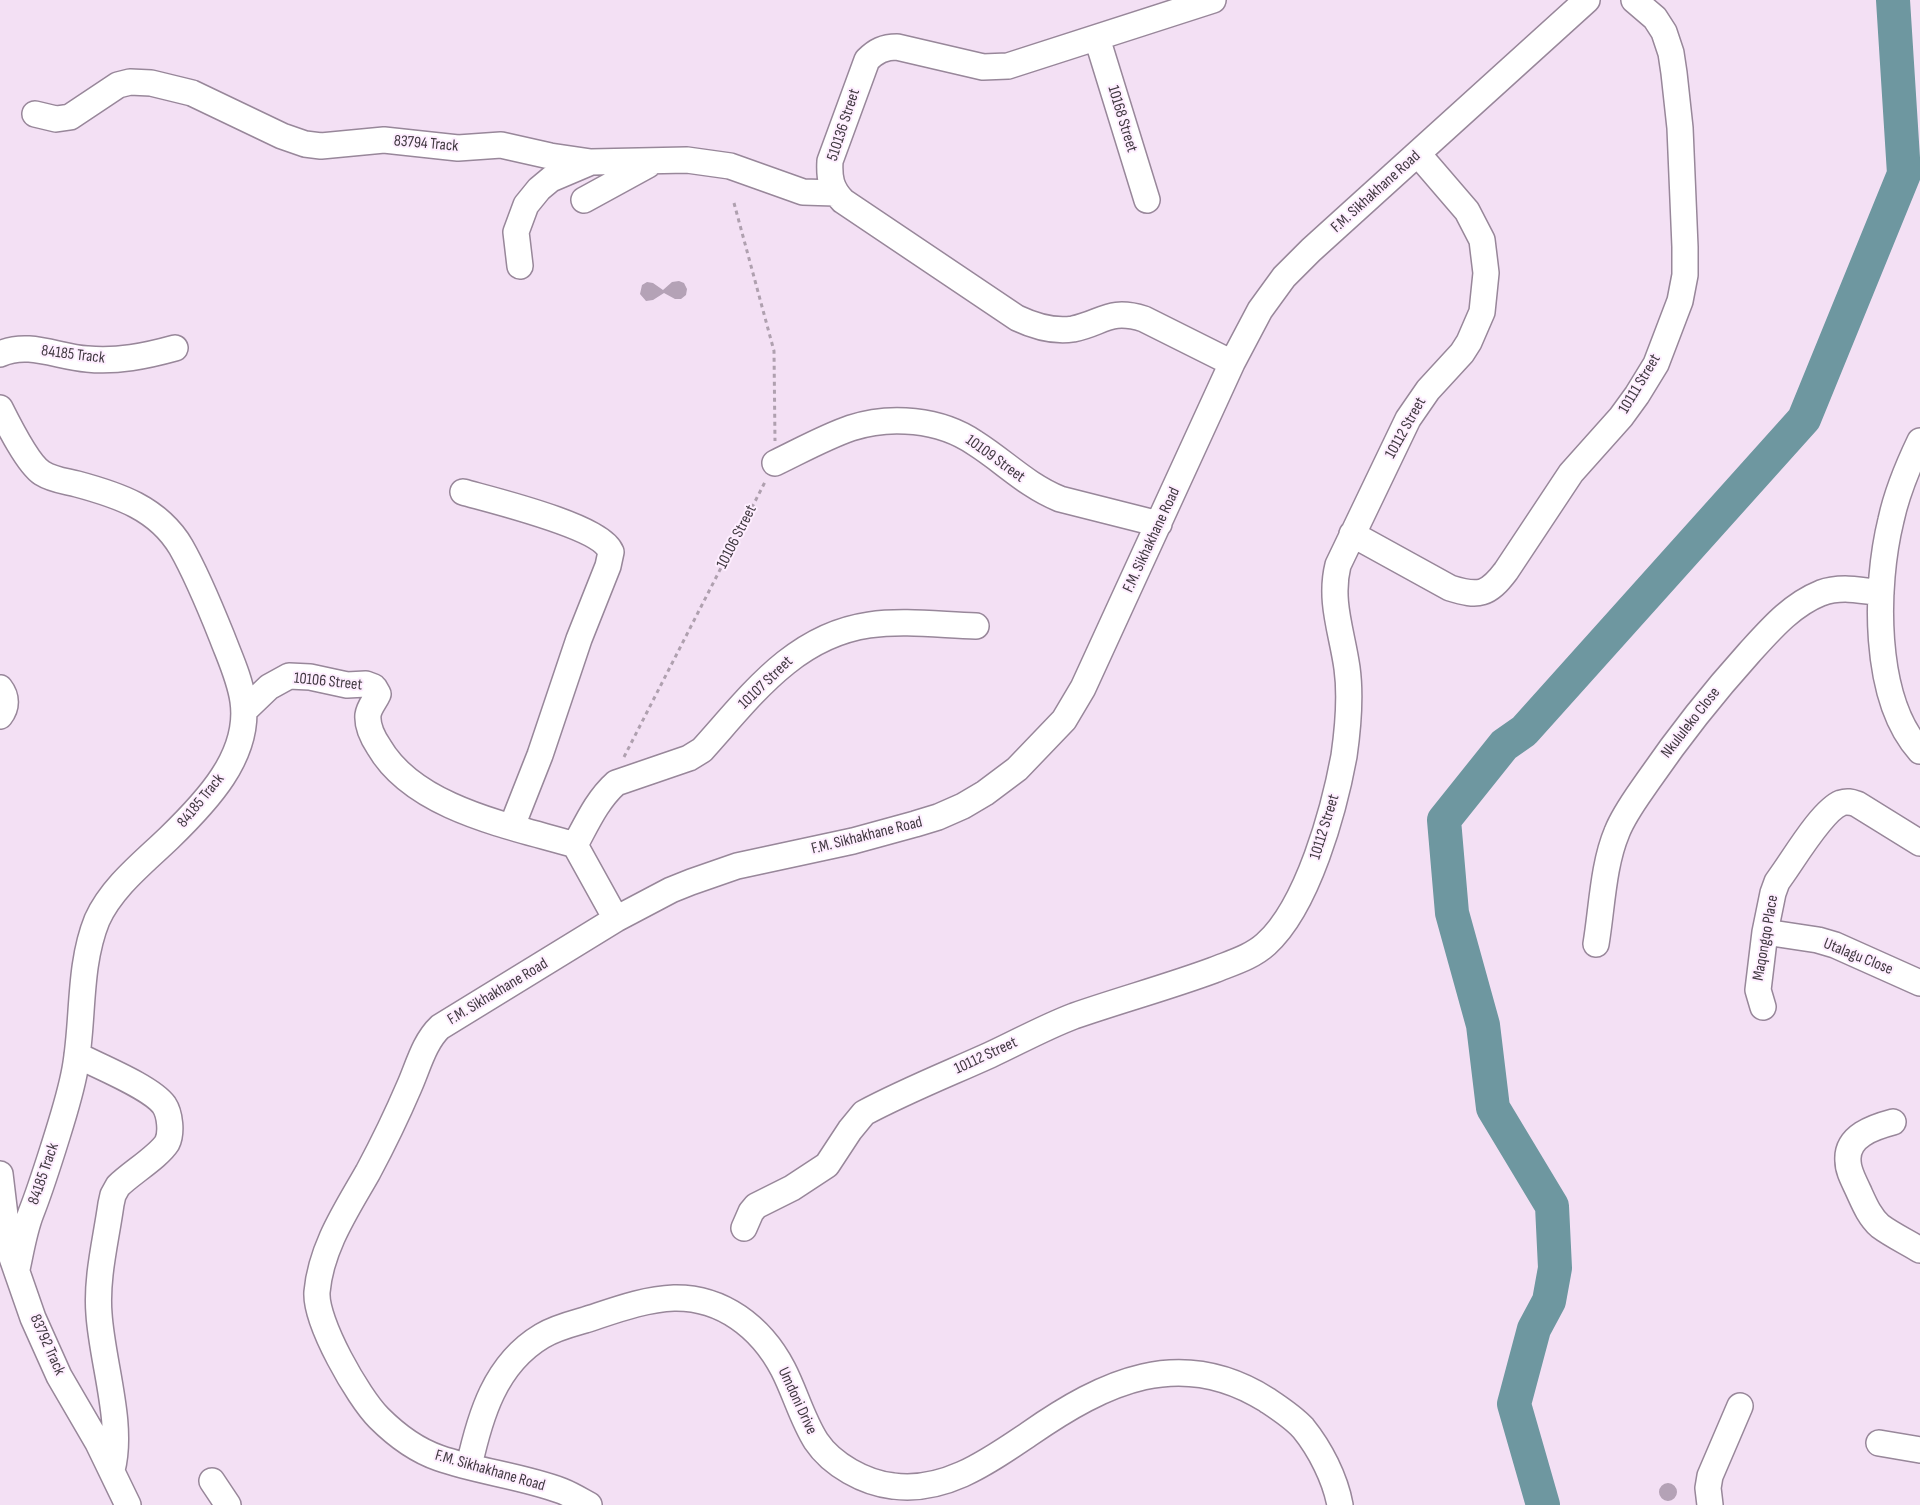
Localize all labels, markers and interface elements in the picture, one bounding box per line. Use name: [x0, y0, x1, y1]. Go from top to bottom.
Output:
street label: 10168 Street: [1103, 83, 1141, 155]
street label: 510136 Street: [823, 86, 865, 164]
street label: 83794 Track: [393, 132, 459, 156]
street label: F.M. Sikhakhane Road: [1327, 147, 1425, 237]
street label: 84185 Track: [40, 342, 106, 368]
street label: 10111 Street: [1615, 351, 1665, 417]
street label: 10112 Street: [1381, 394, 1431, 462]
street label: 10109 Street: [962, 431, 1028, 487]
street label: F.M. Sikhakhane Road: [1119, 484, 1185, 596]
street label: 10106 Street: [713, 502, 761, 572]
street label: 10107 Street: [735, 652, 797, 714]
street label: 10106 Street: [293, 669, 363, 695]
street label: Nkululeko Close: [1657, 684, 1725, 762]
street label: 84185 Track: [173, 770, 229, 832]
street label: 10112 Street: [1306, 792, 1344, 862]
street label: F.M. Sikhakhane Road: [810, 813, 924, 859]
street label: Maqongqo Place: [1749, 894, 1783, 982]
street label: Utalagu Close: [1820, 934, 1896, 980]
street label: F.M. Sikhakhane Road: [444, 955, 552, 1029]
street label: 10112 Street: [952, 1033, 1020, 1079]
street label: 84185 Track: [25, 1141, 63, 1207]
street label: 83792 Track: [25, 1312, 69, 1378]
street label: Umdoni Drive: [773, 1364, 821, 1438]
street label: F.M. Sikhakhane Road: [433, 1446, 547, 1496]

